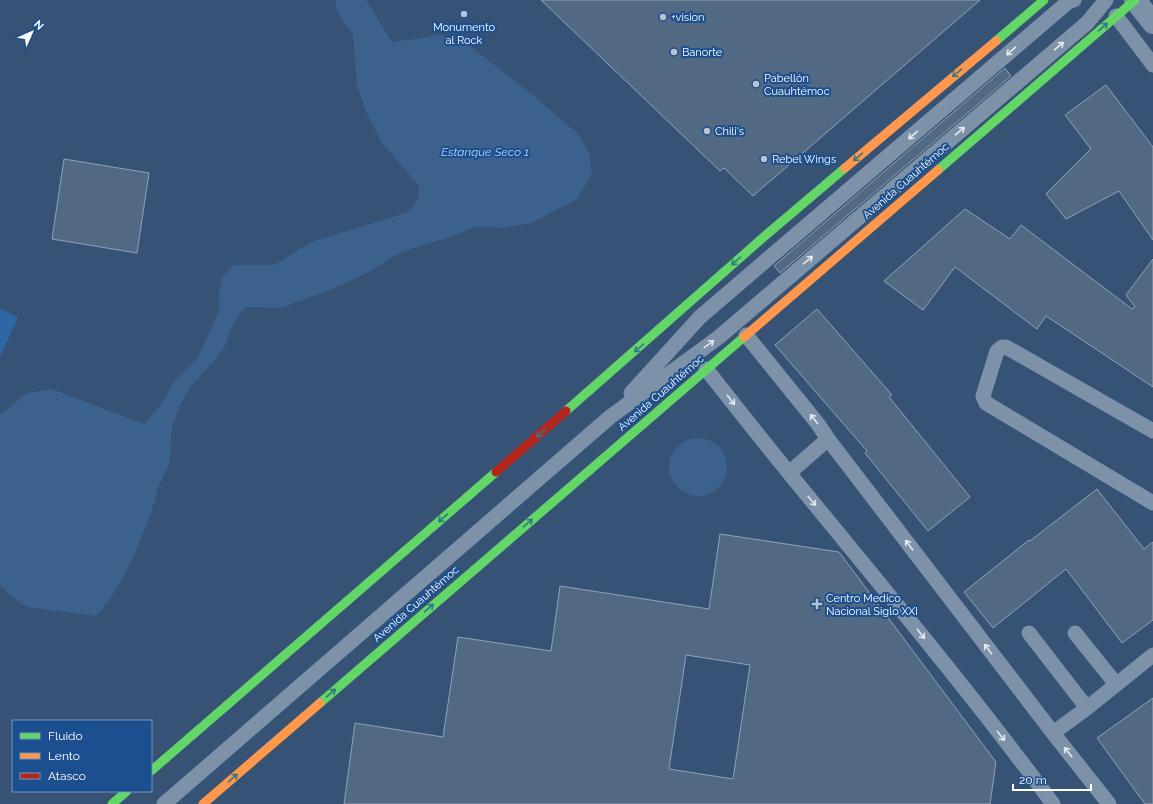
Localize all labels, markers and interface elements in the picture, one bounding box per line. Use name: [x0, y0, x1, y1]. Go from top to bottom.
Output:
marker: Monumento al Rock: [459, 9, 469, 19]
place label: +vision: [671, 11, 705, 24]
north arrow: [12, 12, 52, 52]
marker: +vision: [658, 12, 668, 22]
text: N: [31, 18, 46, 33]
place label: Monumento al Rock: [433, 21, 496, 47]
one-way arrow: [1098, 22, 1108, 32]
one-way arrow: [1054, 42, 1065, 51]
place label: Banorte: [682, 46, 723, 59]
one-way arrow: [1006, 46, 1017, 55]
marker: Banorte: [669, 47, 679, 57]
one-way arrow: [952, 68, 962, 77]
place label: Pabellón Cuauhtémoc: [764, 72, 830, 98]
marker: Pabellón Cuauhtémoc: [751, 79, 761, 89]
place label: Chili's: [715, 125, 744, 138]
marker: Chili's: [702, 126, 712, 136]
one-way arrow: [955, 126, 966, 135]
one-way arrow: [907, 131, 918, 140]
street label: Avenida Cuauhtémoc: [860, 140, 952, 222]
water label: Estanque Seco 1: [441, 145, 529, 159]
place label: Rebel Wings: [772, 153, 836, 166]
one-way arrow: [852, 153, 863, 162]
marker: Rebel Wings: [759, 154, 769, 164]
one-way arrow: [803, 256, 814, 265]
one-way arrow: [731, 257, 742, 266]
one-way arrow: [703, 340, 714, 348]
one-way arrow: [634, 343, 644, 352]
street label: Avenida Cuauhtémoc: [615, 352, 707, 434]
one-way arrow: [726, 394, 735, 405]
one-way arrow: [810, 414, 819, 425]
one-way arrow: [536, 428, 546, 437]
one-way arrow: [808, 496, 817, 506]
one-way arrow: [437, 513, 448, 522]
one-way arrow: [522, 519, 533, 528]
one-way arrow: [905, 540, 914, 551]
street label: Avenida Cuauhtémoc: [370, 563, 462, 645]
place label: Centro Medico Nacional Siglo XXI: [826, 592, 918, 618]
marker: Centro Medico Nacional Siglo XXI: [811, 598, 823, 610]
one-way arrow: [424, 604, 435, 613]
one-way arrow: [917, 628, 925, 639]
one-way arrow: [984, 643, 993, 654]
one-way arrow: [326, 689, 336, 698]
legend: [12, 720, 152, 792]
text: Fluido: [48, 729, 83, 743]
one-way arrow: [997, 731, 1006, 742]
one-way arrow: [1063, 746, 1072, 757]
text: Lento: [48, 749, 80, 763]
scale bar: [1013, 766, 1091, 792]
text: Atasco: [48, 769, 86, 783]
text: 20 m: [1019, 773, 1047, 787]
one-way arrow: [227, 774, 238, 783]

